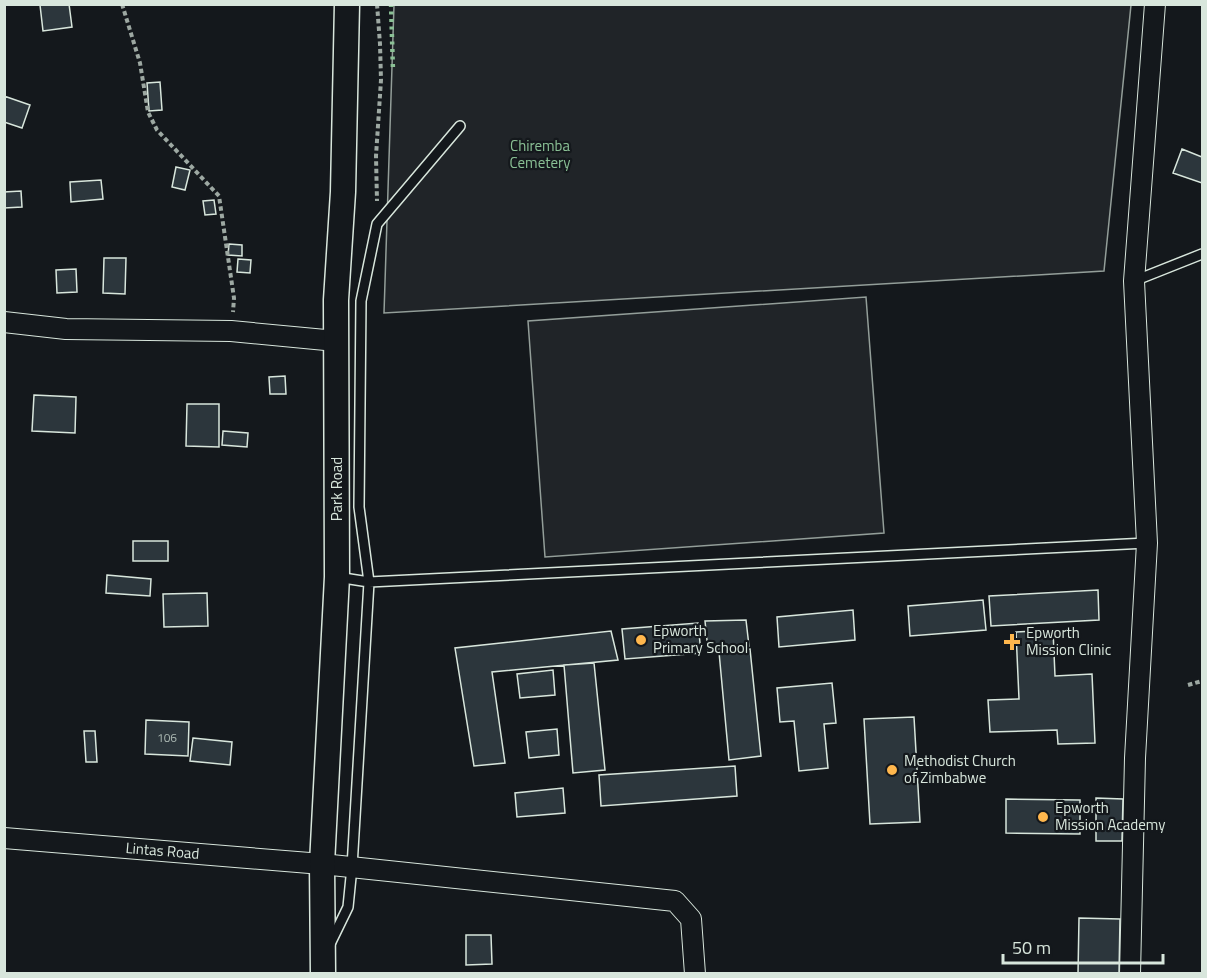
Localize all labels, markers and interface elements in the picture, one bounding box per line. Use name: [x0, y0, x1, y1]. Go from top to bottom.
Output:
park label: Chiremba Cemetery: [510, 134, 571, 174]
street label: Park Road: [325, 457, 348, 521]
place label: Epworth Primary School: [653, 619, 748, 659]
place label: Epworth Mission Clinic: [1026, 621, 1111, 661]
marker: Epworth Primary School: [634, 633, 648, 647]
marker: Epworth Mission Clinic: [1003, 633, 1021, 651]
house number: 106: [157, 728, 177, 747]
place label: Methodist Church of Zimbabwe: [904, 749, 1016, 789]
marker: Methodist Church of Zimbabwe: [885, 763, 899, 777]
place label: Epworth Mission Academy: [1055, 796, 1166, 836]
marker: Epworth Mission Academy: [1036, 810, 1050, 824]
street label: Lintas Road: [125, 836, 200, 865]
scale bar: [1003, 927, 1164, 965]
text: 50 m: [1012, 934, 1051, 961]

